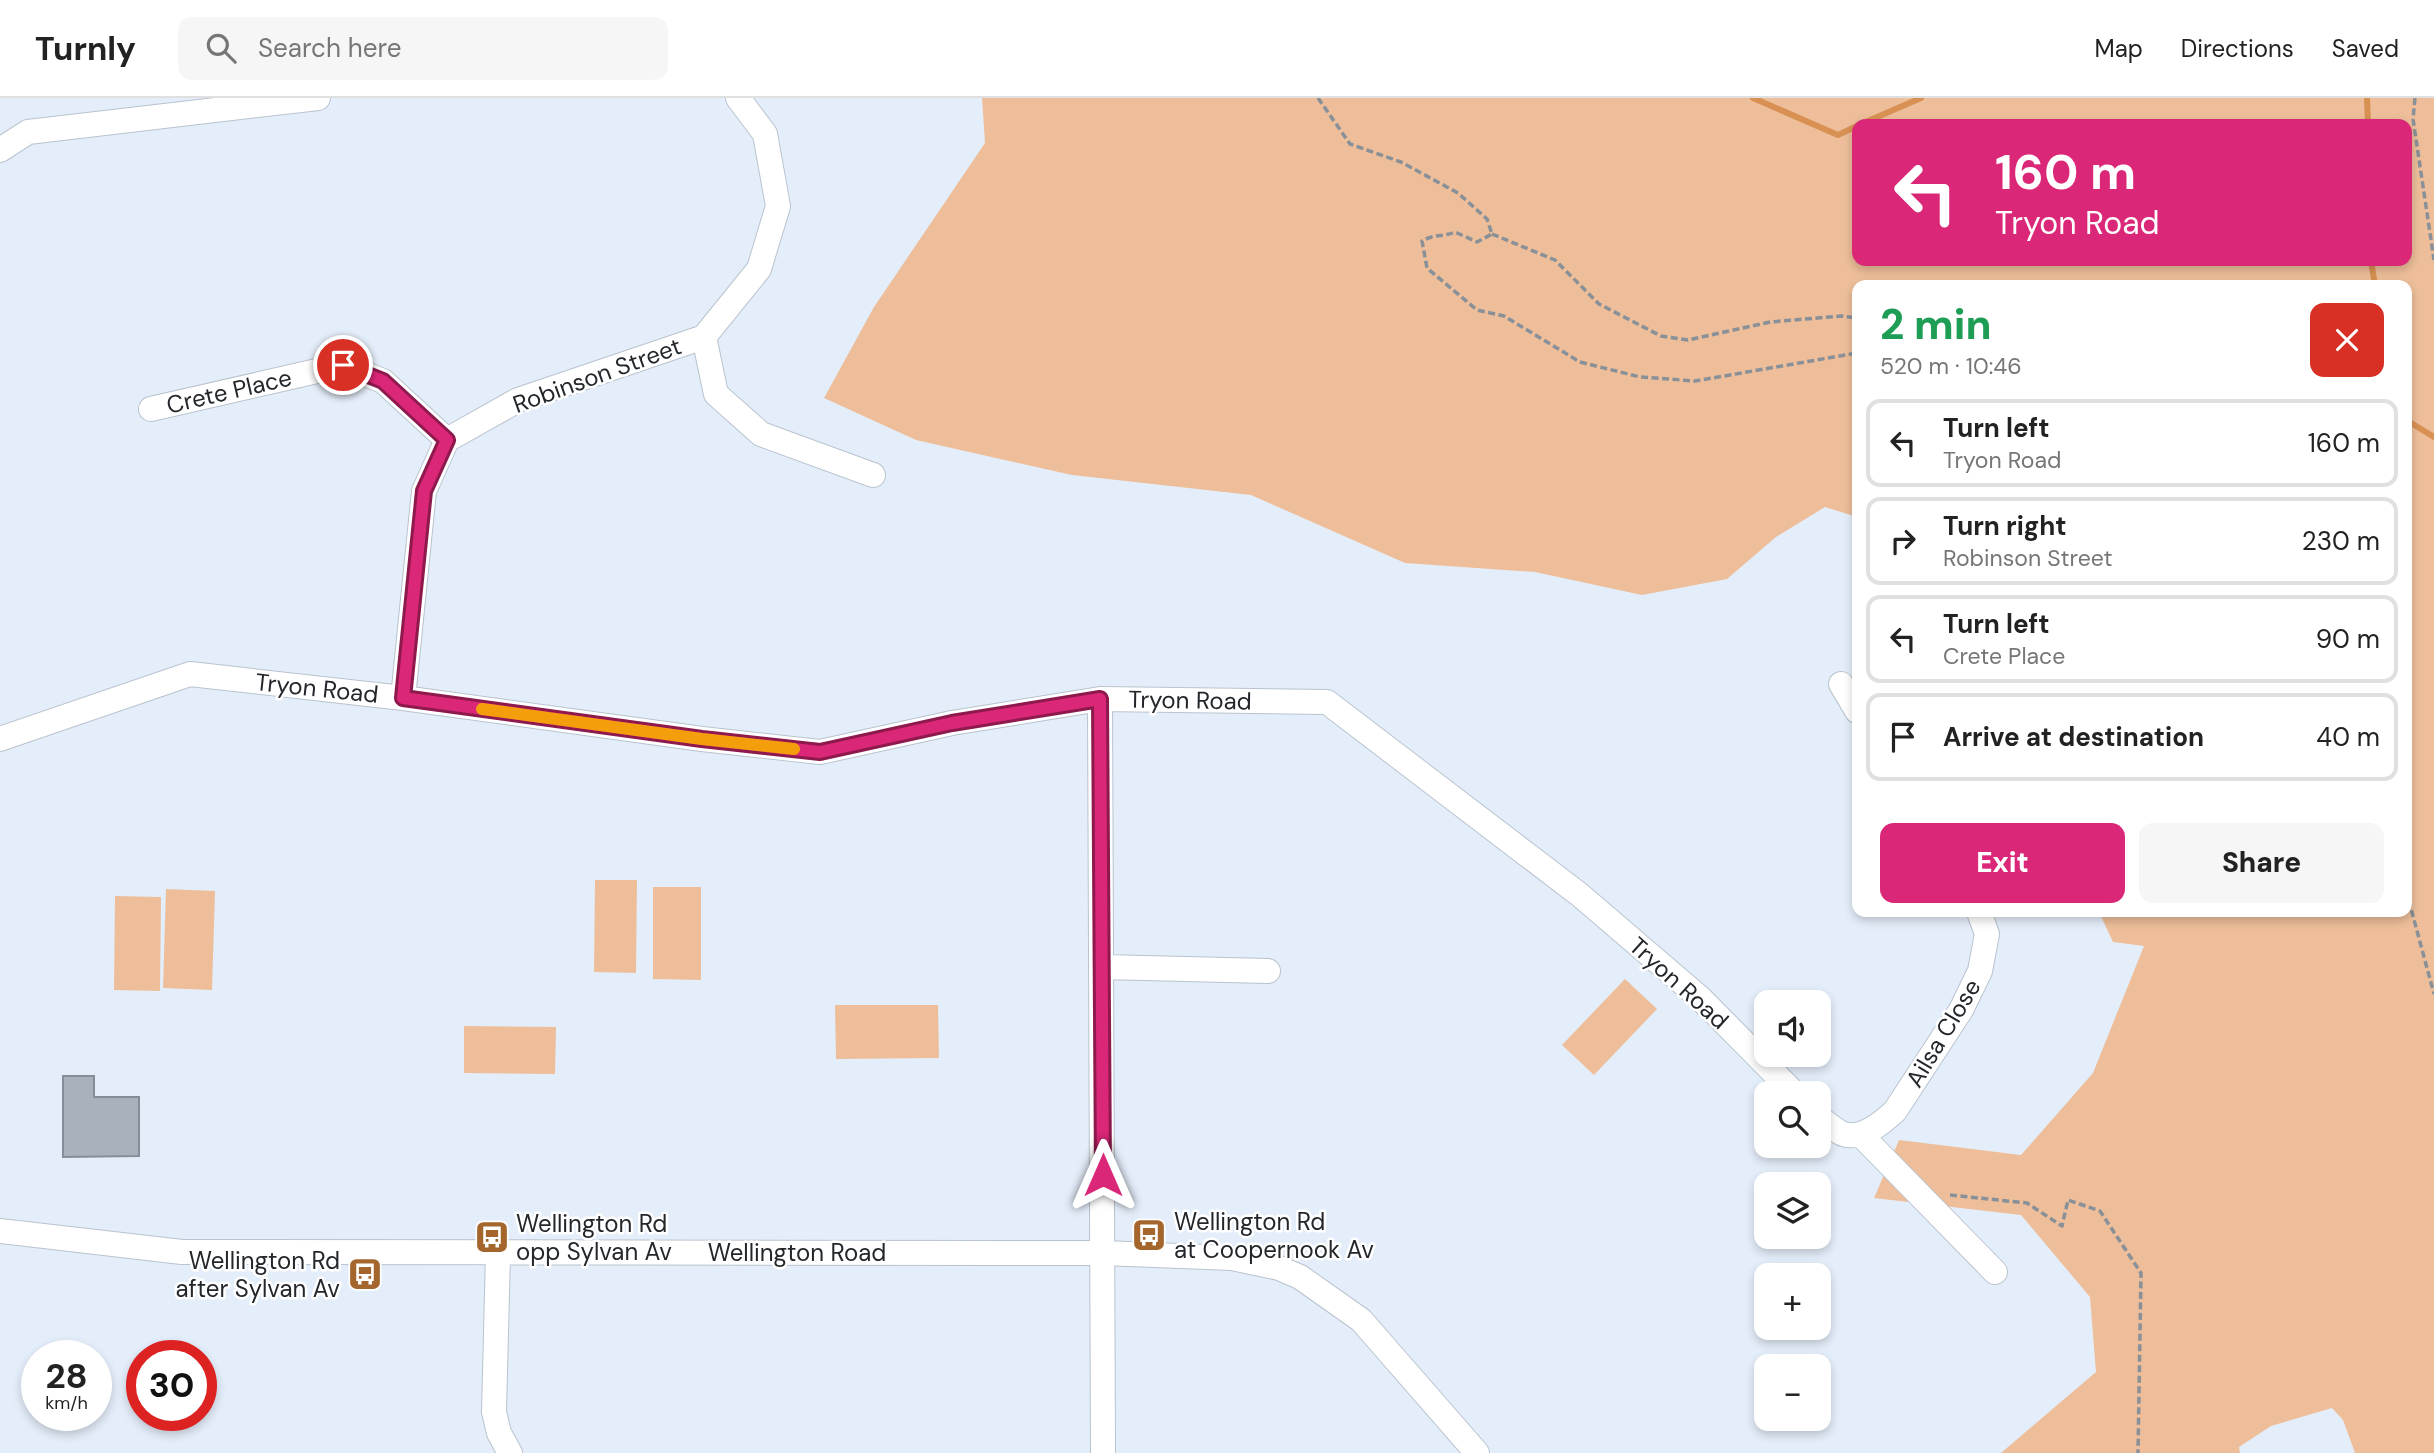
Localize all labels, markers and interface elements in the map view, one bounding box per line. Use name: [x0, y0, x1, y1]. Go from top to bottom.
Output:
search box: [178, 17, 668, 80]
text: Turnly: [35, 27, 136, 70]
icon: search: [202, 29, 240, 67]
text: Search here: [258, 31, 401, 65]
text: Map: [2095, 33, 2143, 64]
text: Directions: [2181, 33, 2294, 64]
text: Saved: [2332, 33, 2399, 64]
text: 160 m: [1995, 140, 2136, 204]
icon: left: [1880, 147, 1971, 238]
text: Tryon Road: [1995, 202, 2160, 244]
text: 2 min: [1880, 297, 1991, 352]
button: close: [2310, 303, 2384, 377]
street label: Robinson Street: [509, 330, 685, 420]
pin: [313, 335, 373, 395]
icon: arrive: [324, 346, 362, 384]
text: 520 m · 10:46: [1880, 351, 2022, 381]
street label: Crete Place: [163, 362, 295, 420]
text: Turn left: [1943, 411, 2050, 445]
icon: left: [1884, 424, 1922, 462]
text: 160 m: [2308, 426, 2380, 460]
text: Tryon Road: [1943, 445, 2061, 475]
text: Turn right: [1943, 509, 2067, 543]
icon: right: [1884, 522, 1922, 560]
text: 230 m: [2302, 524, 2380, 558]
text: Robinson Street: [1943, 543, 2112, 573]
text: Turn left: [1943, 607, 2050, 641]
icon: left: [1884, 620, 1922, 658]
text: 90 m: [2316, 622, 2380, 656]
text: Crete Place: [1943, 641, 2065, 671]
street label: Tryon Road: [254, 666, 380, 710]
street label: Tryon Road: [1128, 683, 1252, 717]
icon: arrive: [1884, 718, 1922, 756]
text: Arrive at destination: [1943, 720, 2204, 754]
text: 40 m: [2316, 720, 2380, 754]
button: Exit: [1880, 823, 2125, 903]
button: Share: [2139, 823, 2384, 903]
street label: Tryon Road: [1623, 930, 1735, 1036]
street label: Ailsa Close: [1899, 973, 1987, 1093]
map controls: [1754, 990, 1831, 1431]
button: sound: [1754, 990, 1831, 1067]
button: search: [1754, 1081, 1831, 1158]
position arrow: [1066, 1138, 1140, 1212]
button: layers: [1754, 1172, 1831, 1249]
place label: Wellington Rd at Coopernook Av: [1174, 1206, 1374, 1265]
place label: Wellington Rd opp Sylvan Av: [516, 1208, 672, 1267]
bus stop icon: Wellington Rd at Coopernook Av: [1130, 1216, 1168, 1254]
bus stop icon: Wellington Rd opp Sylvan Av: [473, 1218, 511, 1256]
street label: Wellington Road: [708, 1237, 886, 1268]
place label: Wellington Rd after Sylvan Av: [176, 1245, 340, 1304]
bus stop icon: Wellington Rd after Sylvan Av: [346, 1255, 384, 1293]
button: +: [1754, 1263, 1831, 1340]
speed limit sign: 30: [126, 1340, 217, 1431]
text: 28: [45, 1353, 88, 1399]
button: −: [1754, 1354, 1831, 1431]
text: km/h: [45, 1391, 88, 1415]

